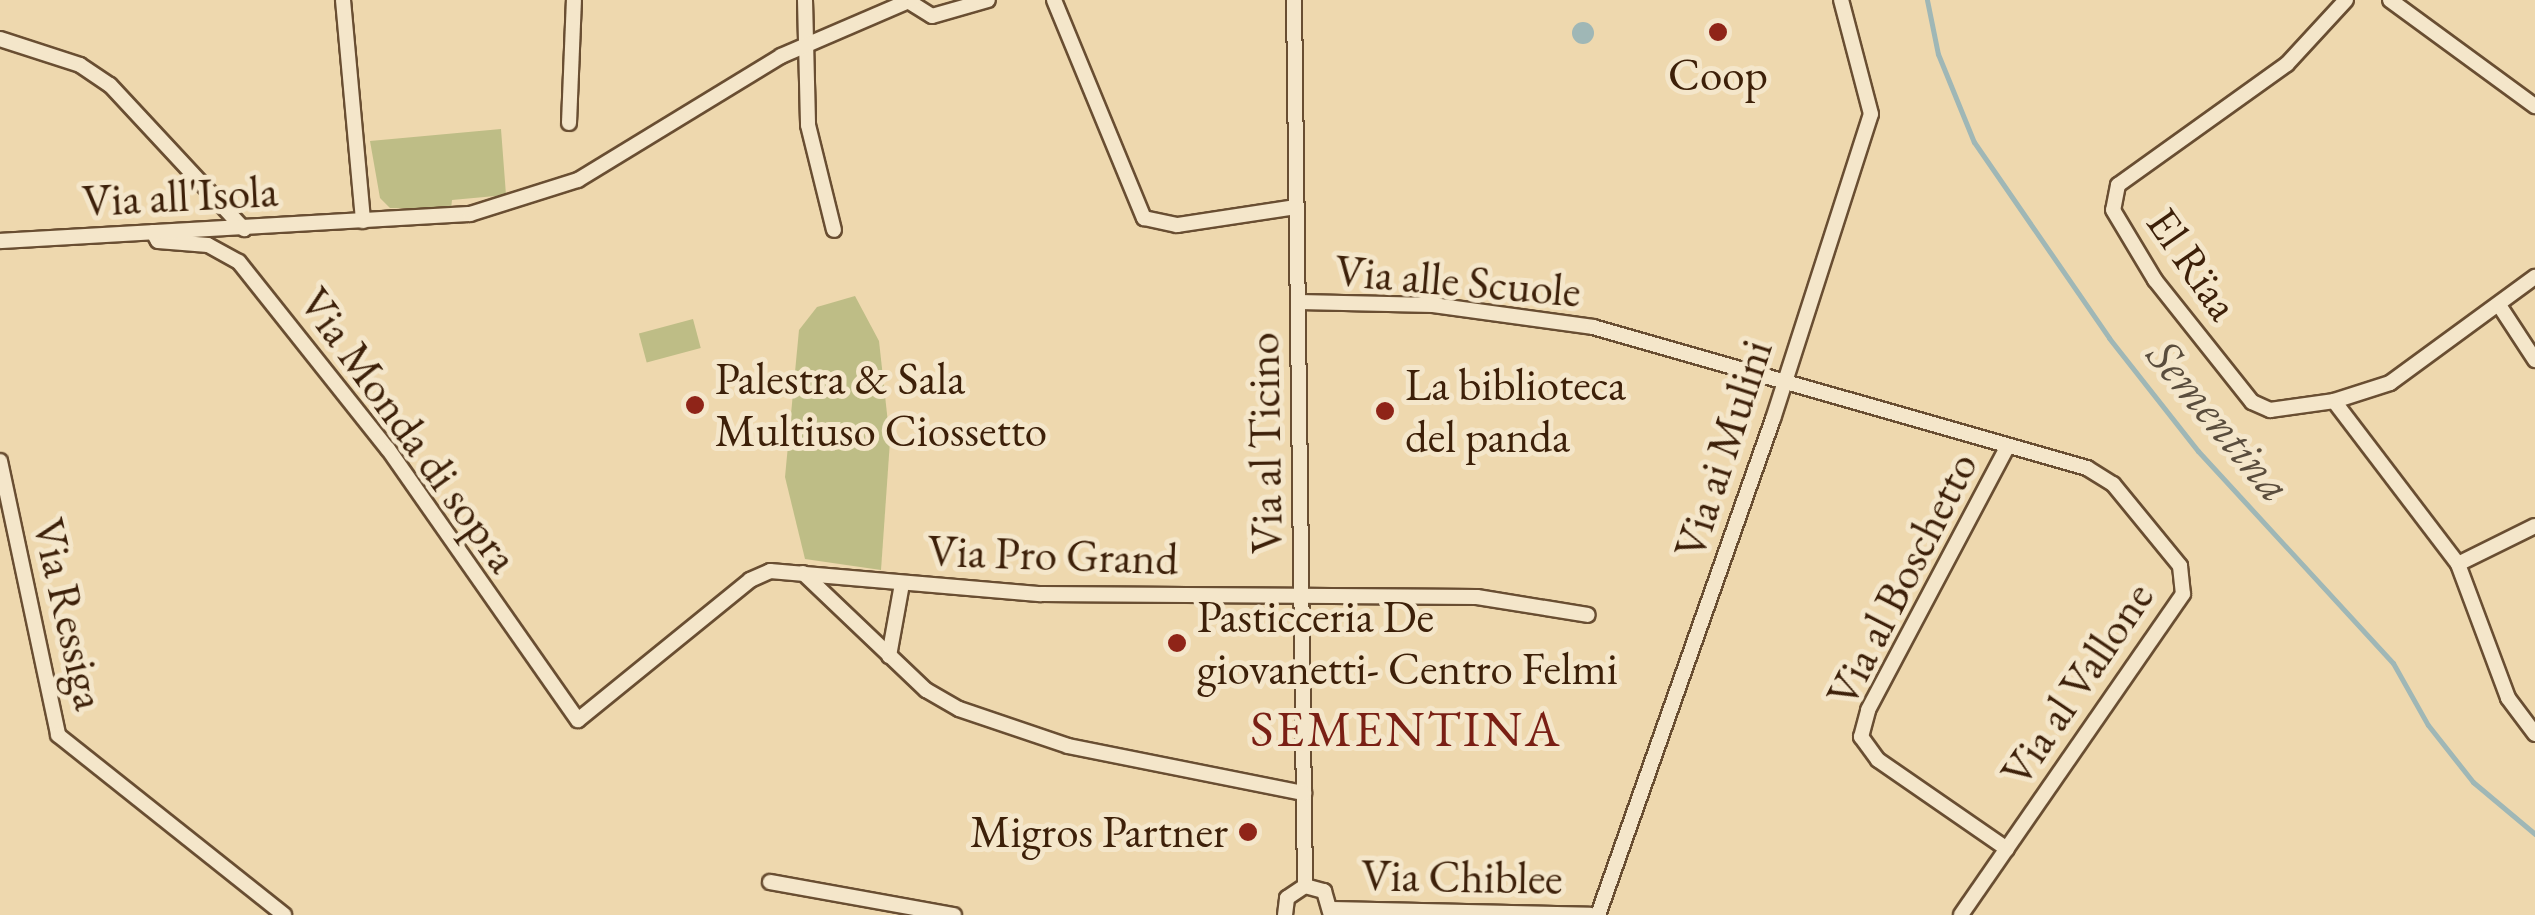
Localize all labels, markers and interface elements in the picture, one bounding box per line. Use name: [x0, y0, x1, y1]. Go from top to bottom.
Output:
marker: Coop: [1707, 21, 1729, 43]
place label: Coop: [1668, 48, 1768, 102]
street label: Via all'Isola: [81, 164, 279, 228]
street label: El Rïaa: [2135, 198, 2251, 330]
street label: Via alle Scuole: [1333, 243, 1583, 319]
street label: Via Monda di sopra: [288, 277, 530, 583]
water label: Sementina: [2135, 327, 2305, 513]
street label: Via al Ticino: [1236, 332, 1294, 554]
street label: Via ai Mulini: [1662, 333, 1784, 565]
place label: Palestra & Sala Multiuso Ciossetto: [715, 352, 1047, 458]
place label: La biblioteca del panda: [1405, 358, 1626, 464]
marker: Palestra & Sala Multiuso Ciossetto: [684, 394, 706, 416]
marker: La biblioteca del panda: [1374, 400, 1396, 422]
street label: Via al Boschetto: [1815, 443, 1989, 715]
street label: Via Ressiga: [21, 513, 117, 715]
street label: Via Pro Grand: [927, 524, 1179, 586]
street label: Via al Vallone: [1989, 572, 2165, 796]
place label: Pasticceria De giovanetti- Centro Felmi: [1197, 590, 1618, 696]
marker: Pasticceria De giovanetti- Centro Felmi: [1166, 632, 1188, 654]
district label: SEMENTINA: [1250, 699, 1562, 759]
place label: Migros Partner: [970, 805, 1228, 859]
marker: Migros Partner: [1237, 821, 1259, 843]
street label: Via Chiblee: [1361, 848, 1563, 906]

